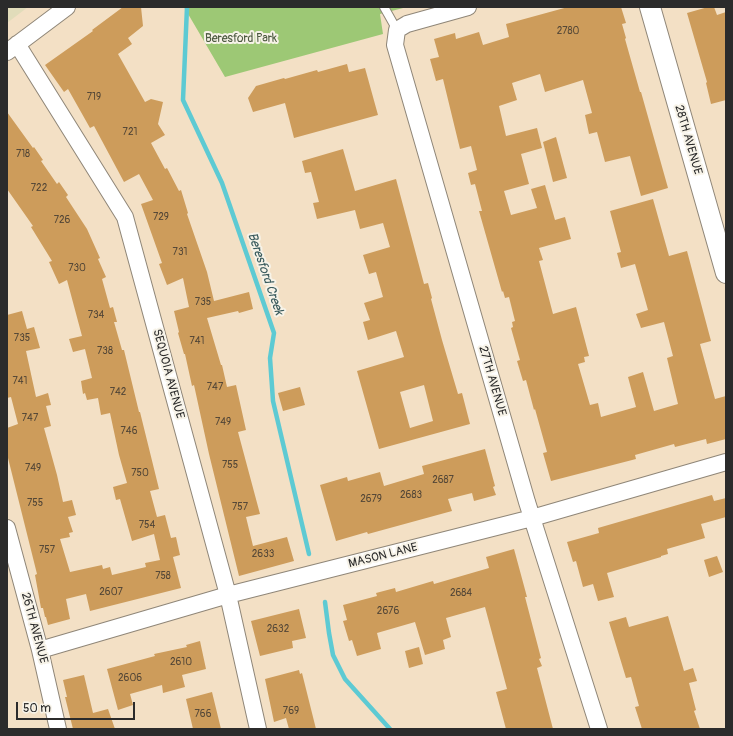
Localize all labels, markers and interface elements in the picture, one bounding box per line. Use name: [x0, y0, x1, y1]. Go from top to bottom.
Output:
house number: 2780: [557, 25, 579, 37]
park label: Beresford Park: [205, 32, 277, 46]
house number: 719: [87, 91, 101, 103]
street label: 28TH AVENUE: [671, 104, 705, 176]
house number: 721: [123, 126, 137, 138]
house number: 718: [16, 148, 30, 160]
house number: 722: [31, 182, 47, 194]
house number: 729: [153, 211, 169, 223]
house number: 726: [54, 214, 70, 226]
water label: Beresford Creek: [244, 231, 286, 317]
house number: 731: [173, 246, 187, 258]
house number: 730: [68, 262, 86, 274]
house number: 735: [195, 296, 211, 308]
house number: 734: [88, 309, 104, 321]
street label: SEQUOIA AVENUE: [149, 328, 187, 420]
house number: 735: [14, 332, 30, 344]
house number: 741: [190, 335, 204, 347]
street label: 27TH AVENUE: [475, 344, 509, 418]
house number: 738: [97, 345, 113, 357]
house number: 741: [13, 375, 27, 387]
house number: 747: [207, 381, 223, 393]
house number: 742: [110, 386, 126, 398]
house number: 747: [22, 412, 38, 424]
house number: 749: [215, 416, 231, 428]
house number: 746: [121, 425, 137, 437]
house number: 755: [222, 459, 238, 471]
house number: 749: [25, 462, 41, 474]
house number: 750: [131, 467, 149, 479]
house number: 2687: [432, 474, 454, 486]
house number: 2683: [400, 489, 422, 501]
house number: 2679: [360, 493, 382, 505]
house number: 755: [27, 497, 43, 509]
house number: 757: [232, 501, 248, 513]
house number: 754: [139, 519, 155, 531]
street label: MASON LANE: [347, 540, 419, 572]
house number: 757: [39, 544, 55, 556]
house number: 2633: [252, 548, 274, 560]
house number: 758: [155, 570, 171, 582]
house number: 2607: [99, 586, 123, 598]
house number: 2684: [450, 587, 472, 599]
street label: 26TH AVENUE: [18, 591, 50, 665]
house number: 2676: [377, 605, 399, 617]
house number: 2632: [267, 623, 289, 635]
house number: 2610: [170, 656, 192, 668]
house number: 2606: [118, 672, 142, 684]
scale bar: [18, 694, 137, 720]
text: 50 m: [23, 701, 51, 716]
house number: 769: [283, 705, 299, 717]
house number: 766: [195, 708, 211, 720]

